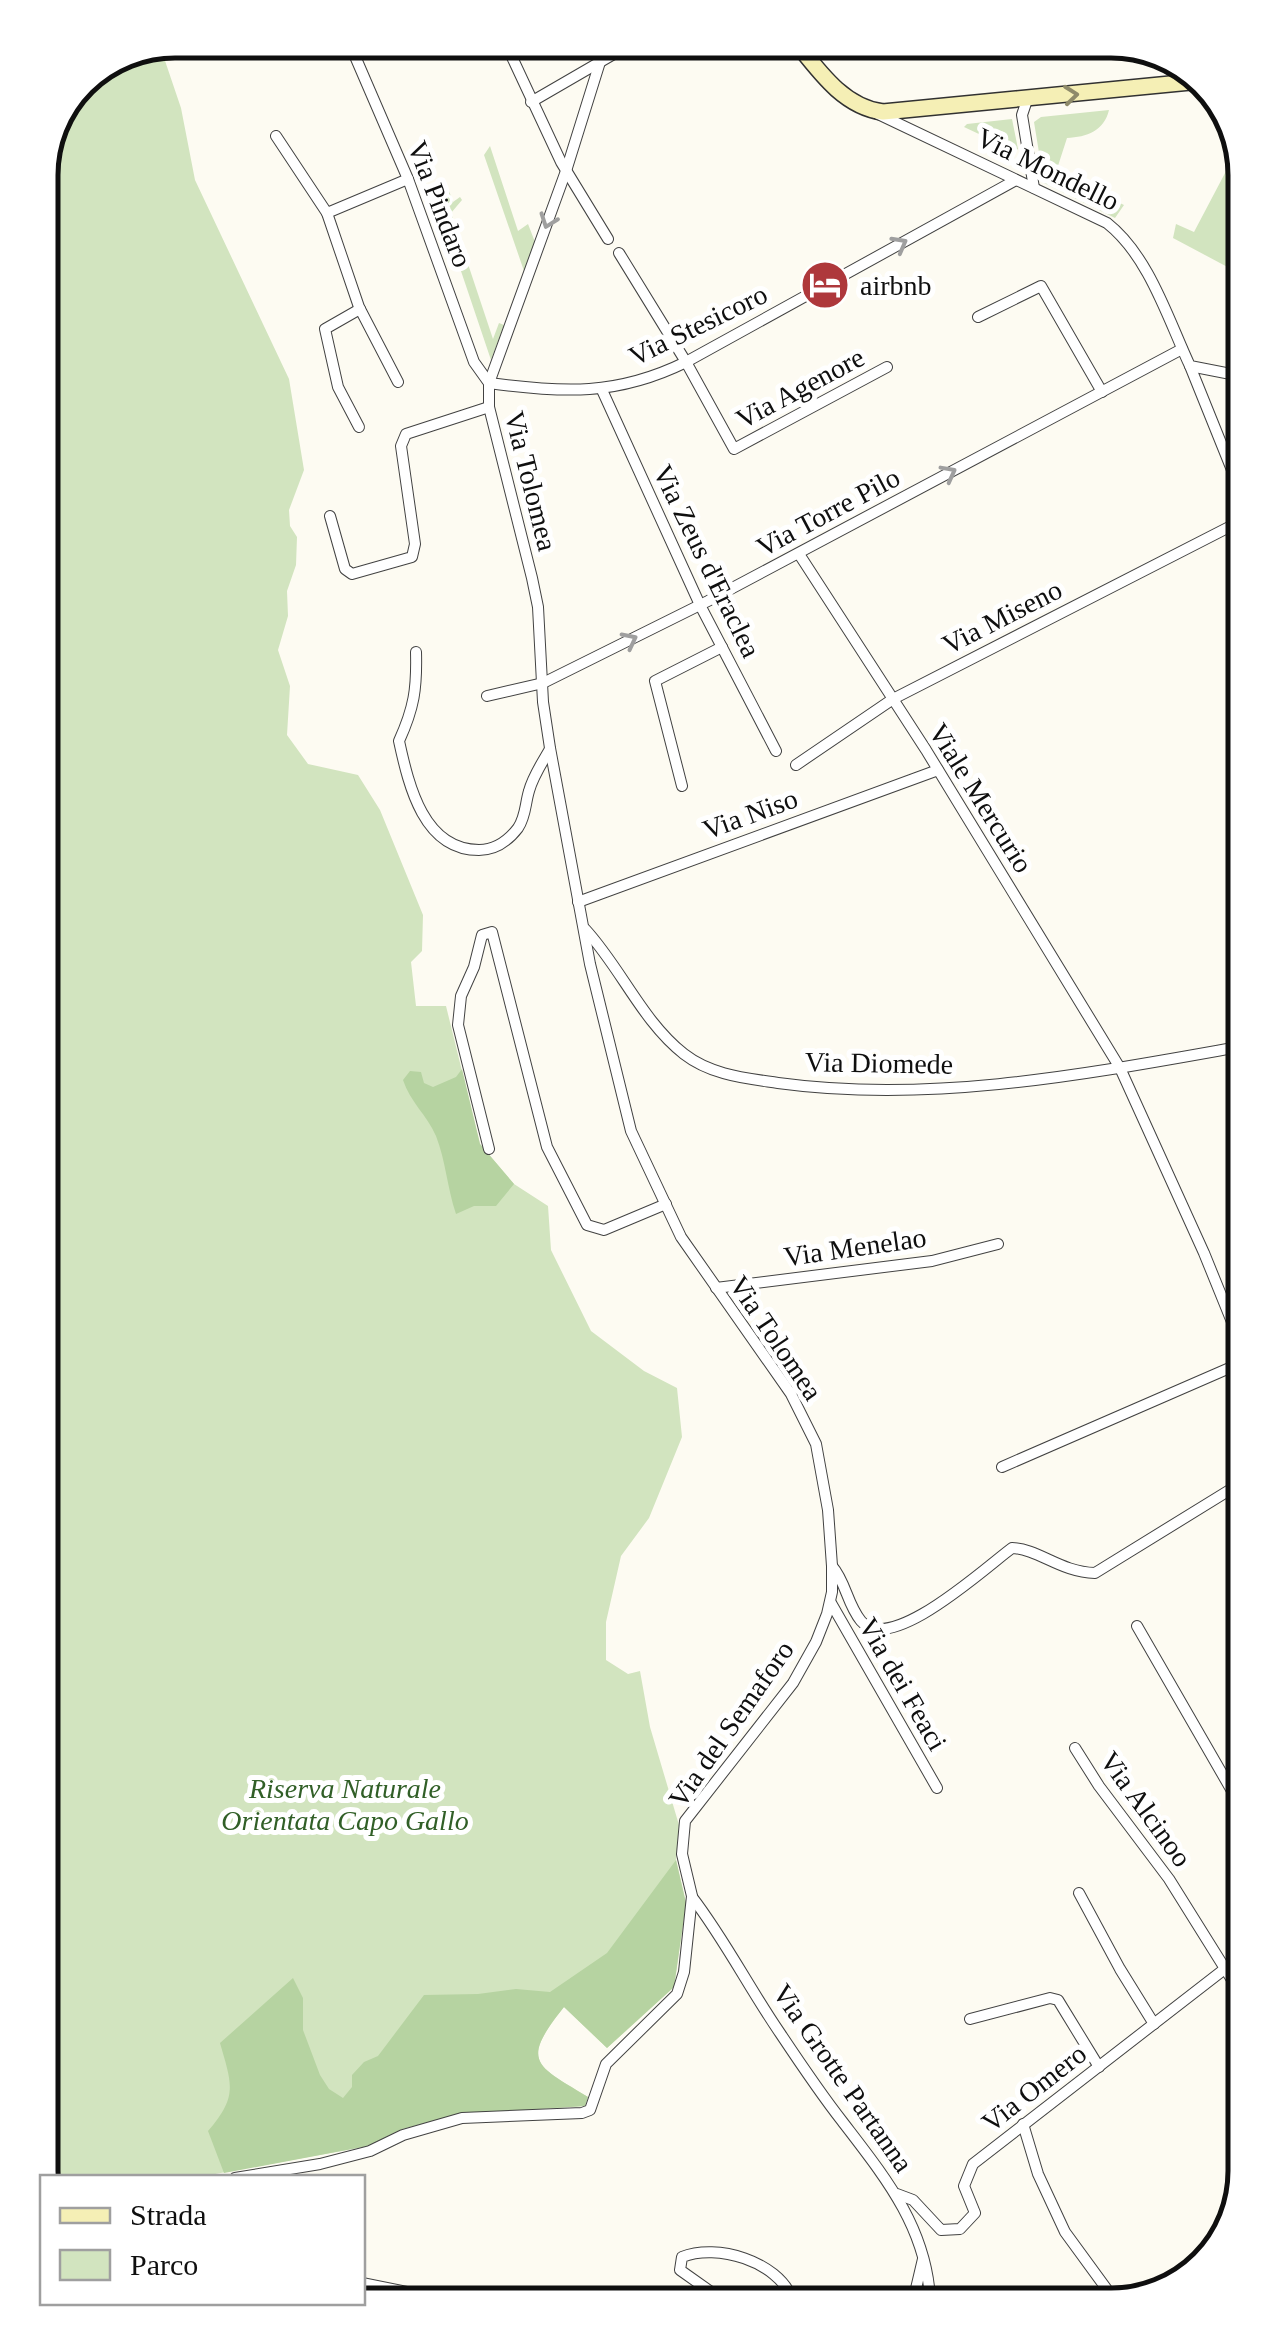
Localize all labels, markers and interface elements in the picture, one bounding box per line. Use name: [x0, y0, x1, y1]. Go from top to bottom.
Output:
one-way arrow: [1064, 85, 1080, 106]
street label: Via Mondello: [972, 121, 1124, 217]
street label: Via Pindaro: [402, 136, 478, 272]
one-way arrow: [539, 212, 560, 229]
one-way arrow: [890, 236, 908, 256]
hotel icon: airbnb: [799, 259, 851, 311]
place label: airbnb: [860, 270, 932, 301]
street label: Via Stesicoro: [624, 278, 772, 372]
street label: Via Agenore: [731, 341, 869, 435]
street label: Via Tolomea: [499, 408, 563, 555]
street label: Via Zeus d'Eraclea: [647, 460, 767, 663]
street label: Via Torre Pilo: [751, 461, 905, 563]
one-way arrow: [939, 466, 957, 485]
street label: Via Miseno: [937, 574, 1067, 660]
one-way arrow: [620, 633, 638, 652]
street label: Viale Mercurio: [923, 718, 1039, 878]
street label: Via Niso: [698, 783, 802, 845]
street label: Via Diomede: [805, 1046, 953, 1080]
street label: Via Menelao: [782, 1222, 928, 1272]
street label: Via Tolomea: [723, 1270, 829, 1406]
street label: Via dei Feaci: [853, 1612, 953, 1756]
street label: Via del Semaforo: [662, 1635, 800, 1813]
street label: Via Alcinoo: [1094, 1746, 1198, 1872]
park label: Riserva Naturale Orientata Capo Gallo: [221, 1773, 469, 1836]
street label: Via Grotte Partanna: [767, 1978, 920, 2178]
street label: Via Omero: [976, 2038, 1092, 2138]
legend: [40, 2175, 365, 2305]
text: Strada: [130, 2198, 207, 2231]
text: Parco: [130, 2248, 198, 2281]

